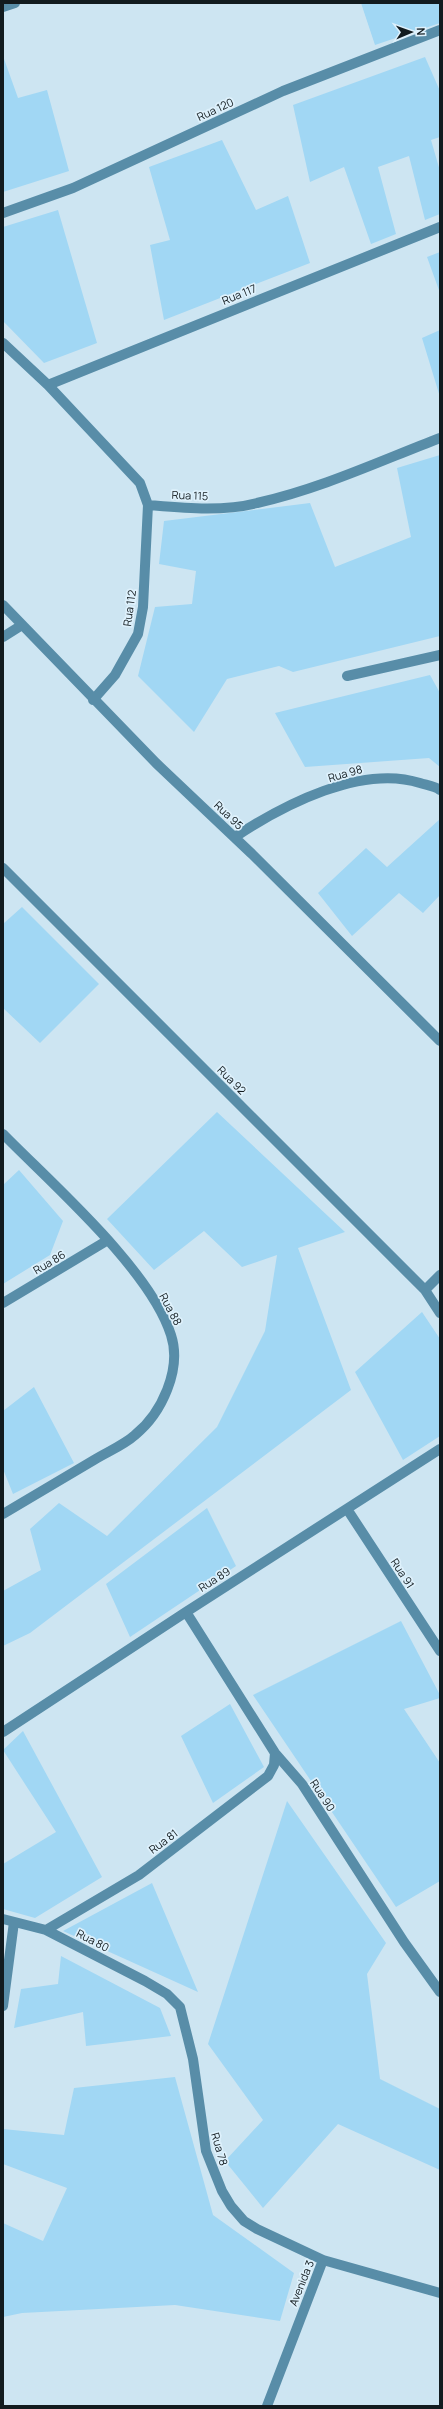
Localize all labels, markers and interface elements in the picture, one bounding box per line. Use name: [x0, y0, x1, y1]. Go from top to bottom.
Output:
north arrow: [391, 12, 431, 52]
text: N: [414, 27, 429, 36]
street label: Rua 120: [194, 94, 236, 124]
street label: Rua 117: [220, 280, 258, 308]
street label: Rua 115: [171, 487, 209, 503]
street label: Rua 112: [119, 589, 139, 627]
street label: Rua 98: [326, 761, 364, 785]
street label: Rua 95: [211, 798, 247, 832]
street label: Rua 92: [214, 1062, 250, 1098]
street label: Rua 86: [30, 1246, 68, 1277]
street label: Rua 88: [156, 1290, 186, 1328]
street label: Rua 91: [388, 1555, 418, 1591]
street label: Rua 89: [195, 1563, 233, 1595]
street label: Rua 90: [307, 1776, 339, 1814]
street label: Rua 81: [146, 1825, 180, 1857]
street label: Rua 80: [74, 1925, 112, 1955]
street label: Rua 78: [208, 2131, 232, 2167]
street label: Avenida 3: [285, 2258, 317, 2308]

